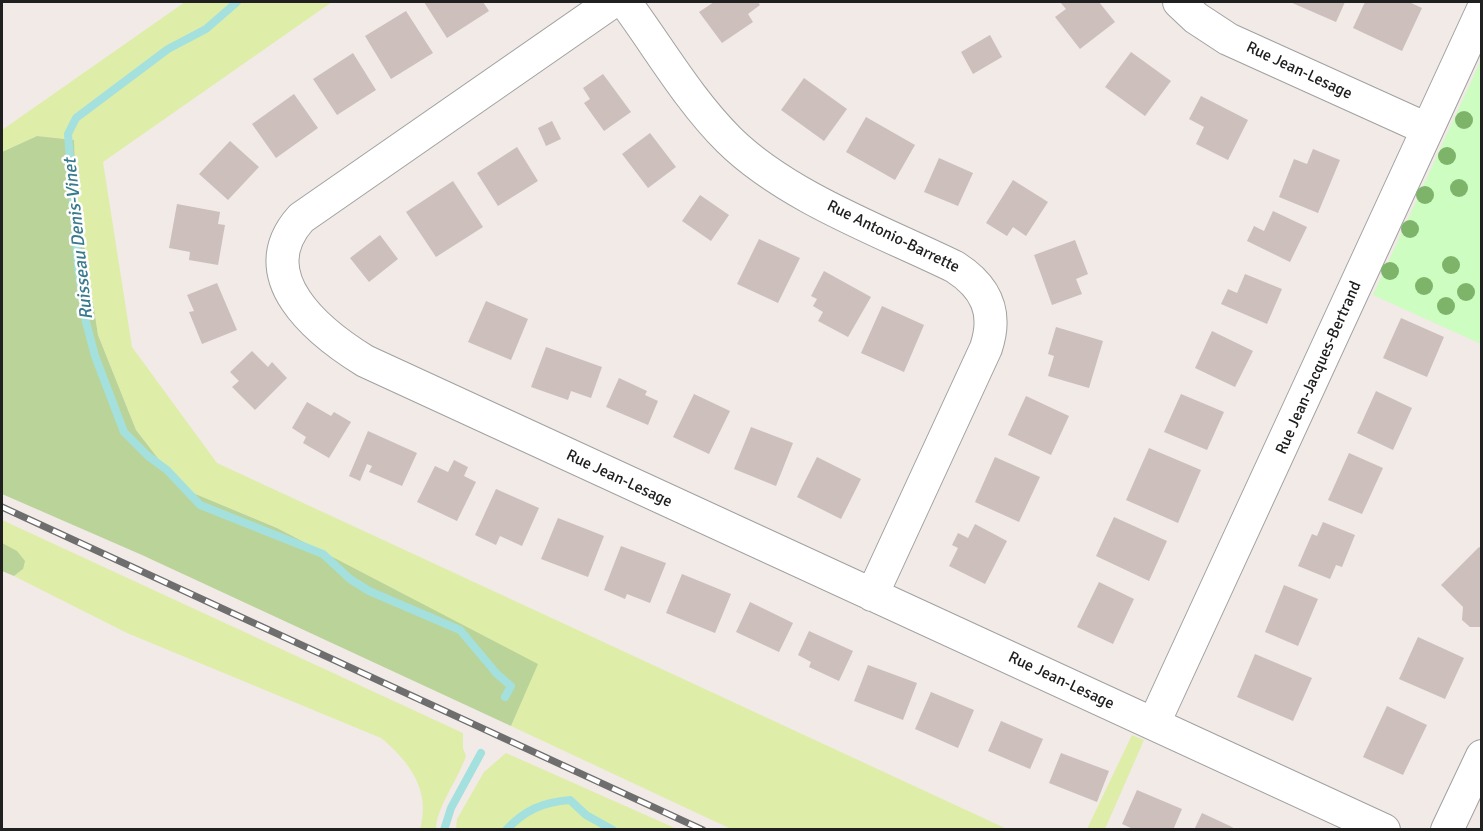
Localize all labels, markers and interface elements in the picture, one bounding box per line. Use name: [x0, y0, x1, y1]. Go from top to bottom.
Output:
street label: Rue Jean-Lesage: [1243, 38, 1355, 104]
water label: Ruisseau Denis-Vinet: [60, 157, 98, 321]
street label: Rue Antonio-Barrette: [824, 197, 962, 277]
street label: Rue Jean-Jacques-Bertrand: [1272, 278, 1366, 458]
street label: Rue Jean-Lesage: [563, 446, 675, 512]
street label: Rue Jean-Lesage: [1005, 648, 1117, 714]

